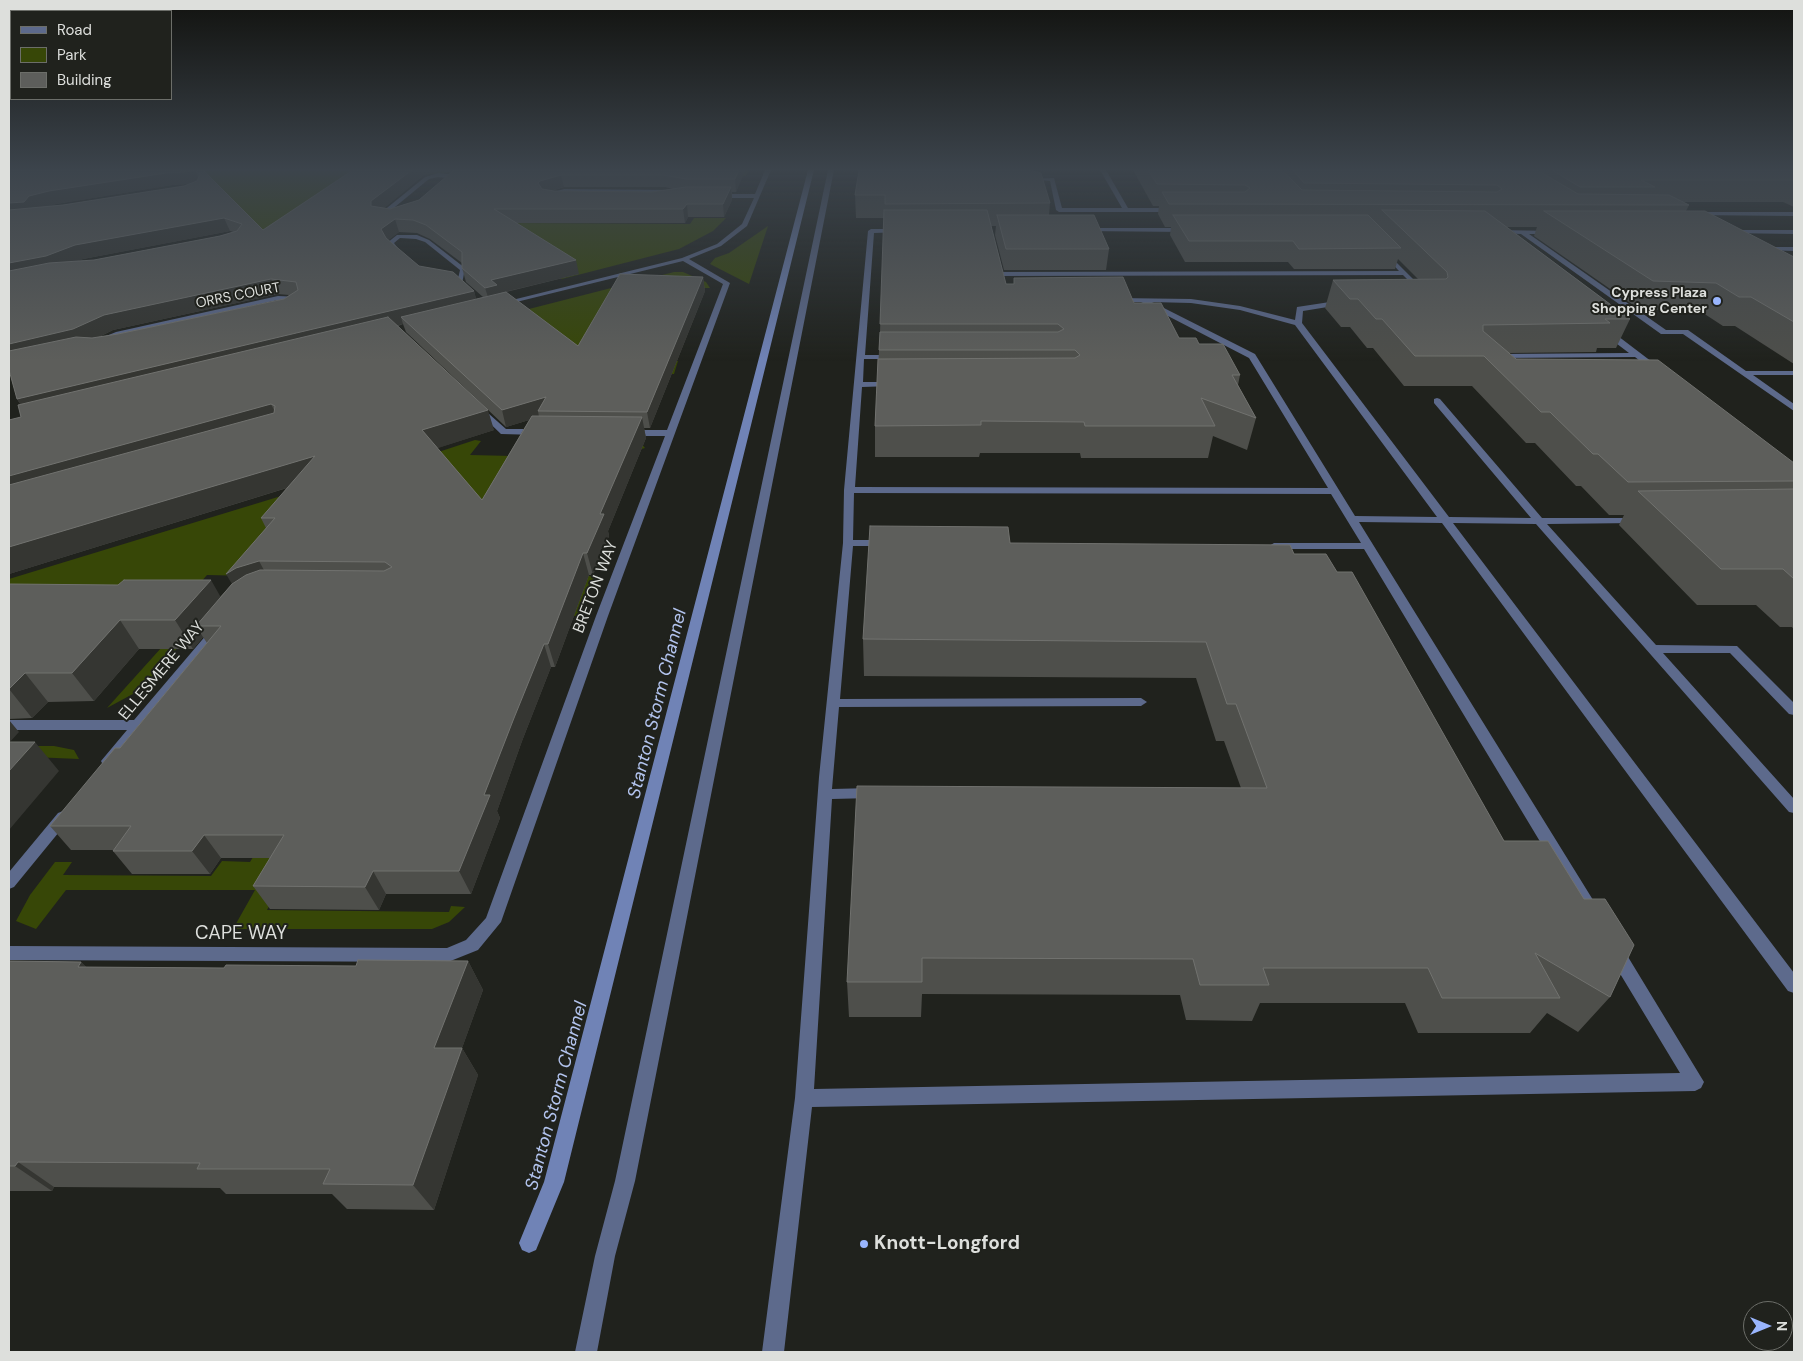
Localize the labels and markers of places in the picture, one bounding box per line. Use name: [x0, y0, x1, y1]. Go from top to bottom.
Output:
place label: Cypress Plaza Shopping Center: [1591, 285, 1707, 318]
marker: Cypress Plaza Shopping Center: [1711, 295, 1723, 307]
place label: Knott-Longford: [874, 1233, 1020, 1255]
marker: Knott-Longford: [858, 1238, 870, 1250]

